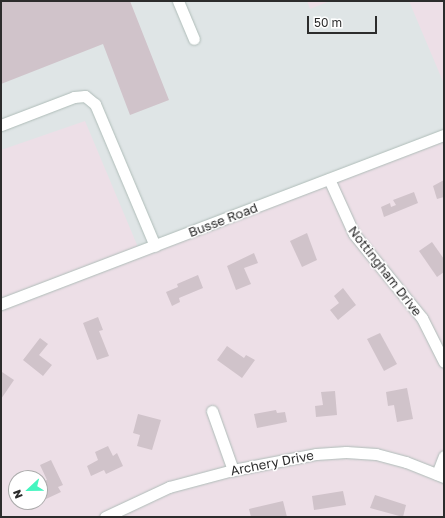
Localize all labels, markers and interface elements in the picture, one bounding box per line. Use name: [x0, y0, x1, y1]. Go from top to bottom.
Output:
scale bar: [309, 8, 379, 34]
text: 50 m: [314, 15, 342, 30]
street label: Busse Road: [186, 200, 260, 240]
street label: Nottingham Drive: [345, 223, 425, 319]
street label: Archery Drive: [229, 447, 315, 479]
north arrow: [8, 470, 48, 510]
text: N: [10, 488, 25, 501]

